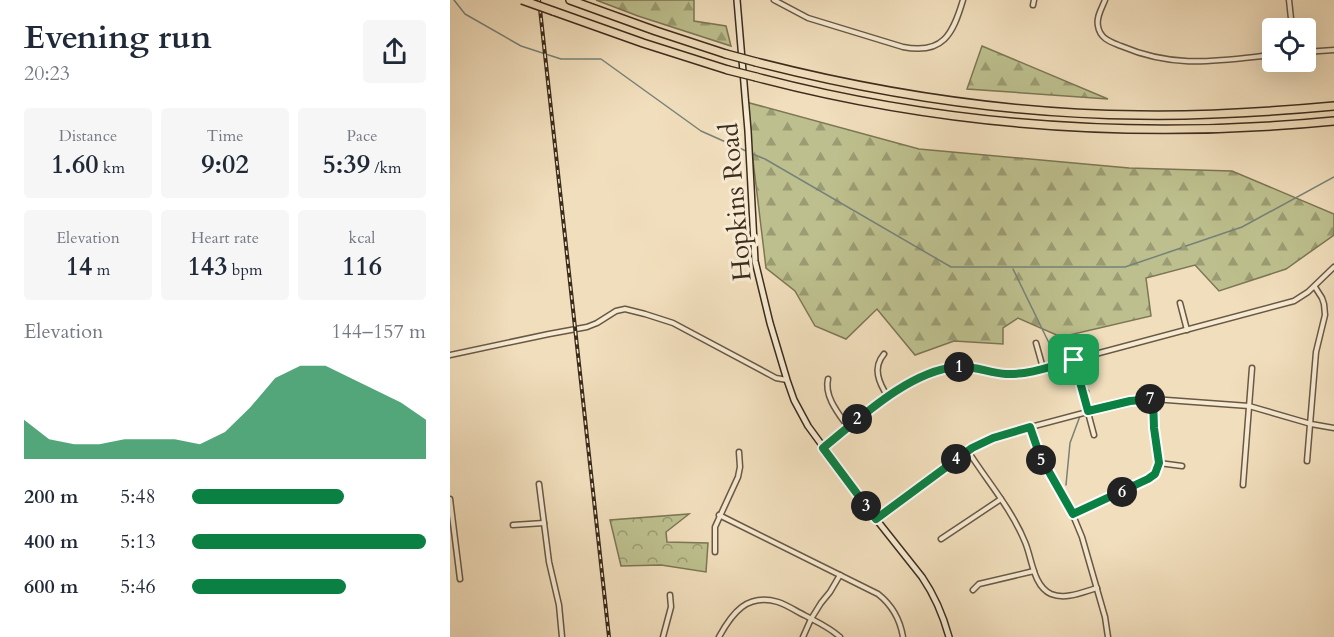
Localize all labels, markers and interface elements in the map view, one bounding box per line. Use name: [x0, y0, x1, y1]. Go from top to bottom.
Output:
text: Evening run: [24, 15, 212, 60]
map controls: [1262, 18, 1316, 72]
button: locate: [1262, 18, 1316, 72]
button: share: [363, 20, 426, 83]
text: 20:23: [24, 60, 70, 87]
street label: Hopkins Road: [711, 121, 760, 282]
text: Distance: [59, 125, 117, 147]
text: Time: [206, 125, 244, 147]
text: Pace: [347, 125, 377, 147]
text: 1.60: [51, 147, 99, 182]
text: 9:02: [201, 147, 249, 182]
text: 5:39: [322, 147, 370, 182]
text: km: [99, 157, 125, 179]
text: /km: [370, 157, 402, 179]
text: Elevation: [56, 227, 120, 249]
text: Heart rate: [191, 227, 259, 249]
text: kcal: [349, 227, 375, 249]
text: 14: [66, 249, 92, 284]
text: 143: [188, 249, 228, 284]
text: 116: [342, 249, 382, 284]
text: m: [92, 259, 110, 281]
text: bpm: [228, 259, 262, 281]
text: Elevation: [24, 318, 103, 345]
text: 144–157 m: [331, 318, 426, 345]
pin: [1048, 334, 1099, 385]
icon: arrive: [1057, 343, 1090, 376]
pin: 1: [944, 352, 974, 382]
text: 1: [955, 356, 963, 378]
pin: 7: [1135, 384, 1165, 414]
text: 7: [1146, 388, 1154, 410]
pin: 2: [842, 404, 872, 434]
text: 2: [853, 408, 861, 430]
pin: 4: [941, 444, 971, 474]
pin: 5: [1026, 445, 1056, 475]
text: 4: [952, 448, 960, 470]
text: 5: [1037, 449, 1045, 471]
pin: 6: [1107, 477, 1137, 507]
text: 6: [1118, 481, 1126, 503]
text: 200 m: [24, 483, 79, 510]
text: 5:48: [120, 483, 156, 510]
pin: 3: [851, 491, 881, 521]
text: 3: [862, 495, 870, 517]
text: 400 m: [24, 528, 79, 555]
text: 5:13: [120, 528, 156, 555]
text: 600 m: [24, 573, 79, 600]
text: 5:46: [120, 573, 156, 600]

